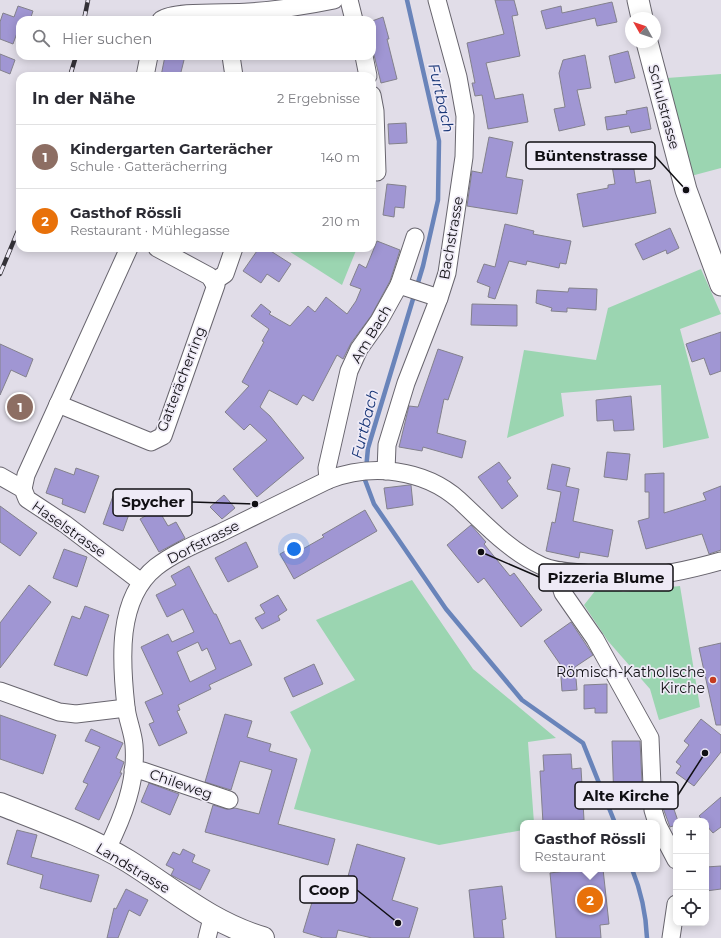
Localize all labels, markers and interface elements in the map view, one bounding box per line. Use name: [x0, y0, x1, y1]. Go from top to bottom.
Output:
north arrow: [625, 12, 661, 48]
search box: [16, 16, 376, 60]
icon: search: [30, 27, 52, 49]
text: Hier suchen: [62, 29, 152, 48]
water label: Furtbach: [424, 61, 459, 134]
street label: Schulstrasse: [644, 63, 684, 151]
text: In der Nähe: [32, 88, 136, 108]
text: 2 Ergebnisse: [277, 90, 360, 106]
text: Kindergarten Garterächer: [70, 139, 273, 158]
callout: Büntenstrasse: [526, 142, 655, 169]
text: Büntenstrasse: [534, 146, 648, 165]
text: 1: [42, 149, 48, 165]
text: 140 m: [321, 149, 360, 165]
text: Schule · Gatterächerring: [70, 158, 228, 174]
street label: Bachstrasse: [435, 195, 467, 281]
text: Gasthof Rössli: [70, 203, 181, 222]
text: 2: [41, 213, 49, 229]
text: 210 m: [322, 213, 360, 229]
text: Restaurant · Mühlegasse: [70, 222, 230, 238]
street label: Am Bach: [347, 302, 395, 366]
street label: Gatterächerring: [153, 324, 209, 434]
water label: Furtbach: [347, 387, 382, 460]
pin: 1: [7, 392, 33, 422]
callout: Spycher: [113, 489, 192, 516]
text: Spycher: [121, 492, 185, 511]
street label: Haselstrasse: [28, 497, 110, 561]
street label: Dorfstrasse: [164, 516, 242, 568]
your location: [284, 539, 304, 559]
callout: Pizzeria Blume: [539, 564, 673, 591]
text: Pizzeria Blume: [547, 568, 665, 587]
place label: Römisch-Katholische Kirche: [556, 663, 705, 697]
marker: Römisch-Katholische Kirche: [708, 675, 718, 685]
street label: Chileweg: [147, 765, 215, 803]
callout: Alte Kirche: [575, 782, 678, 809]
text: Alte Kirche: [582, 786, 669, 805]
map controls: [673, 818, 709, 926]
button: +: [673, 818, 709, 854]
popup: [520, 820, 660, 872]
text: Gasthof Rössli: [534, 829, 646, 848]
street label: Landstrasse: [93, 839, 173, 897]
text: Restaurant: [534, 848, 606, 864]
button: −: [673, 854, 709, 890]
callout: Coop: [300, 876, 357, 903]
text: Coop: [309, 880, 349, 899]
pin: 2: [577, 885, 603, 915]
button: locate: [673, 890, 709, 926]

